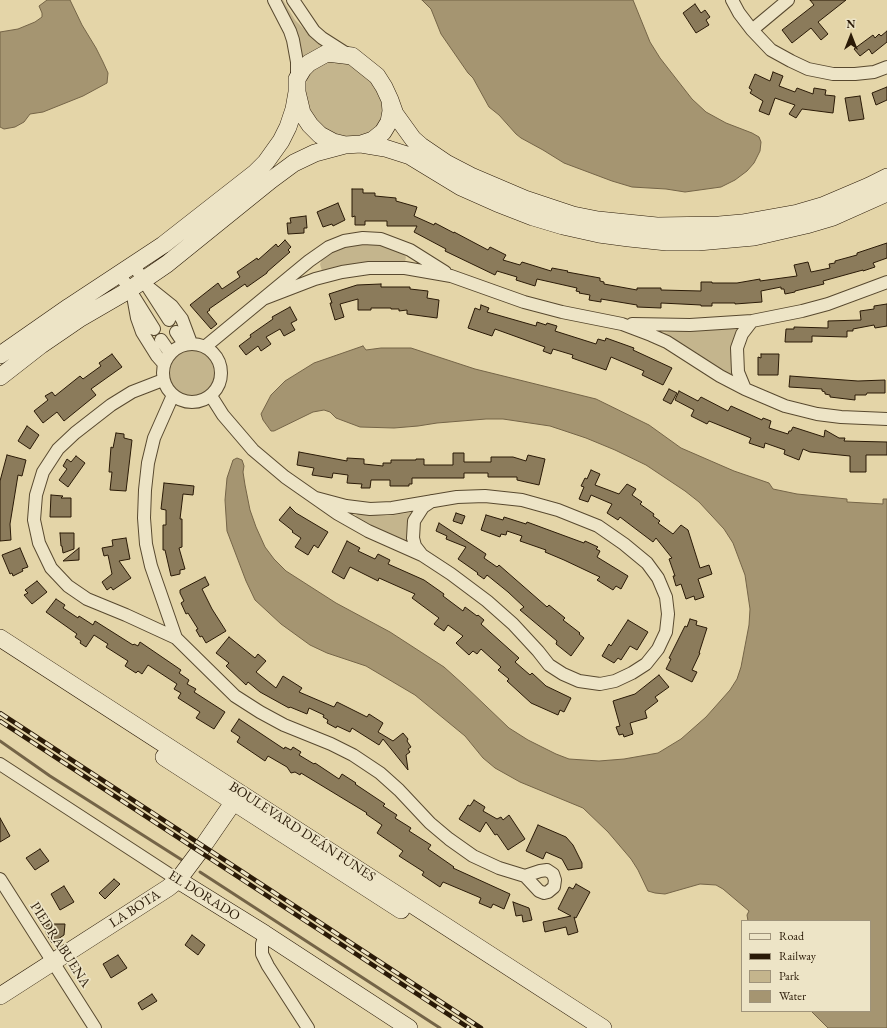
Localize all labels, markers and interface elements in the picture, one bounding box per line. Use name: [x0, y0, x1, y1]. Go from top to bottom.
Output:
north arrow: [831, 16, 871, 56]
text: N: [847, 17, 855, 31]
street label: BOULEVARD DEÁN FUNES: [226, 778, 378, 886]
street label: EL DORADO: [165, 867, 243, 925]
street label: LA BOTA: [106, 886, 164, 932]
street label: PIEDRABUENA: [26, 899, 94, 991]
legend: [741, 920, 871, 1012]
text: Road: [779, 928, 804, 944]
text: Railway: [779, 948, 816, 964]
text: Park: [779, 968, 799, 984]
text: Water: [779, 988, 806, 1004]

